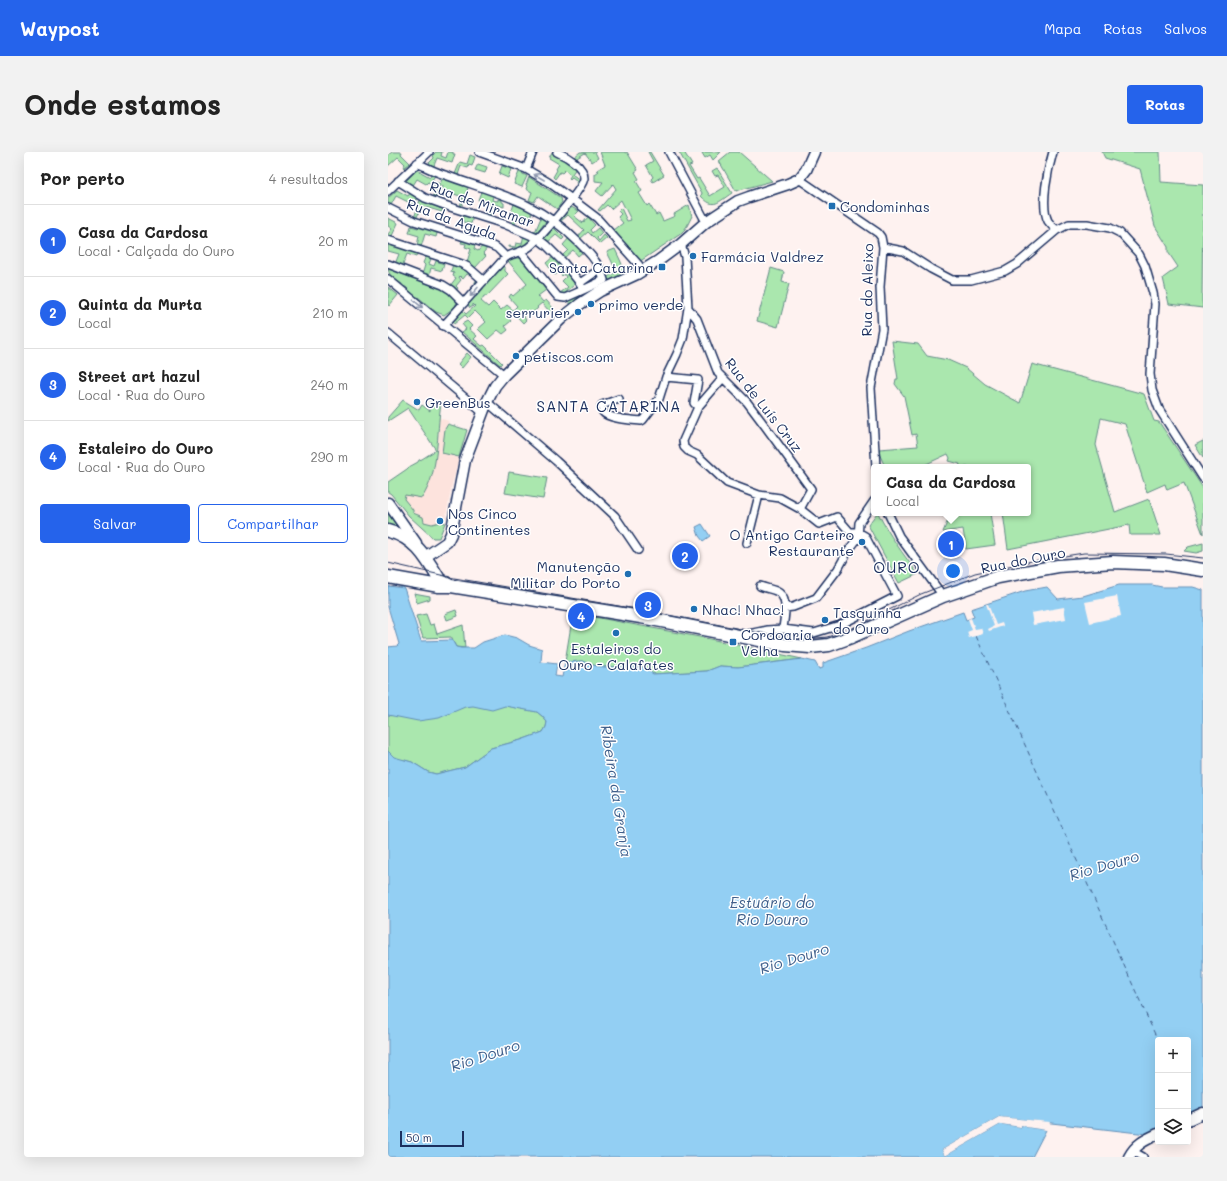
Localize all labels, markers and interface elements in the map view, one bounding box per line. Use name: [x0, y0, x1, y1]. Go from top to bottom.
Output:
text: Waypost: [20, 16, 100, 41]
text: Mapa: [1044, 19, 1081, 38]
text: Rotas: [1103, 19, 1142, 38]
text: Salvos: [1164, 19, 1207, 38]
button: Rotas: [1127, 85, 1203, 124]
text: Onde estamos: [24, 86, 221, 122]
text: Por perto: [40, 167, 124, 189]
text: 4 resultados: [269, 170, 348, 187]
one-way arrow: [533, 172, 545, 180]
street label: Rua de Miramar: [427, 176, 537, 232]
street label: Rua da Aguda: [404, 194, 500, 244]
place label: Condominhas: [840, 197, 930, 216]
marker: Condominhas: [827, 201, 837, 211]
text: Casa da Cardosa: [78, 222, 208, 242]
text: 1: [50, 232, 56, 249]
text: 20 m: [318, 232, 348, 249]
text: Local · Calçada do Ouro: [78, 242, 234, 259]
street label: Rua do Aleixo: [857, 243, 877, 337]
place label: Farmácia Valdrez: [701, 247, 824, 266]
marker: Farmácia Valdrez: [688, 251, 698, 261]
place label: Santa Catarina: [549, 258, 654, 277]
marker: Santa Catarina: [657, 262, 667, 272]
one-way arrow: [469, 287, 479, 297]
text: Quinta da Murta: [78, 294, 202, 314]
place label: primo verde: [599, 295, 684, 314]
one-way arrow: [412, 299, 423, 308]
marker: primo verde: [586, 299, 596, 309]
place label: serrurier: [506, 303, 570, 322]
text: 2: [49, 304, 57, 321]
text: 210 m: [312, 304, 348, 321]
marker: serrurier: [573, 307, 583, 317]
text: Local: [78, 314, 112, 331]
place label: petiscos.com: [524, 347, 614, 366]
marker: petiscos.com: [511, 351, 521, 361]
street label: Rua de Luís Cruz: [721, 354, 807, 456]
text: Street art hazul: [78, 366, 200, 386]
text: 3: [49, 376, 57, 393]
text: 240 m: [311, 376, 348, 393]
text: Local · Rua do Ouro: [78, 386, 205, 403]
place label: GreenBus: [425, 393, 491, 412]
district label: SANTA CATARINA: [537, 396, 681, 416]
marker: GreenBus: [412, 397, 422, 407]
text: Estaleiro do Ouro: [78, 438, 213, 458]
text: 4: [49, 448, 57, 465]
text: 290 m: [311, 448, 348, 465]
text: Local · Rua do Ouro: [78, 458, 205, 475]
popup: [871, 464, 1031, 516]
text: Casa da Cardosa: [886, 472, 1016, 492]
text: Local: [886, 492, 919, 509]
button: Salvar: [40, 504, 190, 543]
button: Compartilhar: [198, 504, 348, 543]
place label: Nos Cinco Continentes: [448, 504, 530, 539]
marker: Nos Cinco Continentes: [435, 516, 445, 526]
place label: O Antigo Carteiro Restaurante: [729, 525, 854, 560]
pin: 1: [938, 529, 964, 559]
marker: O Antigo Carteiro Restaurante: [857, 537, 867, 547]
pin: 2: [672, 541, 698, 571]
street label: Rua do Ouro: [979, 543, 1067, 577]
place label: Manutenção Militar do Porto: [510, 557, 620, 592]
district label: OURO: [873, 557, 921, 577]
your location: [943, 561, 963, 581]
marker: Manutenção Militar do Porto: [623, 569, 633, 579]
pin: 3: [635, 590, 661, 620]
place label: Nhac! Nhac!: [702, 600, 784, 619]
pin: 4: [568, 601, 594, 631]
place label: Tasquinha do Ouro: [833, 603, 902, 638]
marker: Nhac! Nhac!: [689, 604, 699, 614]
marker: Tasquinha do Ouro: [820, 615, 830, 625]
place label: Cordoaria Velha: [741, 625, 812, 660]
marker: Estaleiros do Ouro - Calafates: [611, 628, 621, 638]
marker: Cordoaria Velha: [728, 637, 738, 647]
place label: Estaleiros do Ouro - Calafates: [558, 639, 674, 674]
water label: Ribeira da Granja: [597, 723, 637, 859]
water label: Rio Douro: [1067, 845, 1141, 884]
water label: Estuário do Rio Douro: [730, 892, 814, 929]
water label: Rio Douro: [757, 938, 831, 978]
water label: Rio Douro: [448, 1034, 522, 1076]
map controls: [1155, 1037, 1191, 1145]
button: +: [1155, 1037, 1191, 1073]
button: −: [1155, 1073, 1191, 1109]
button: layers: [1155, 1109, 1191, 1145]
scale bar: [400, 1129, 464, 1148]
text: 50 m: [406, 1130, 432, 1145]

